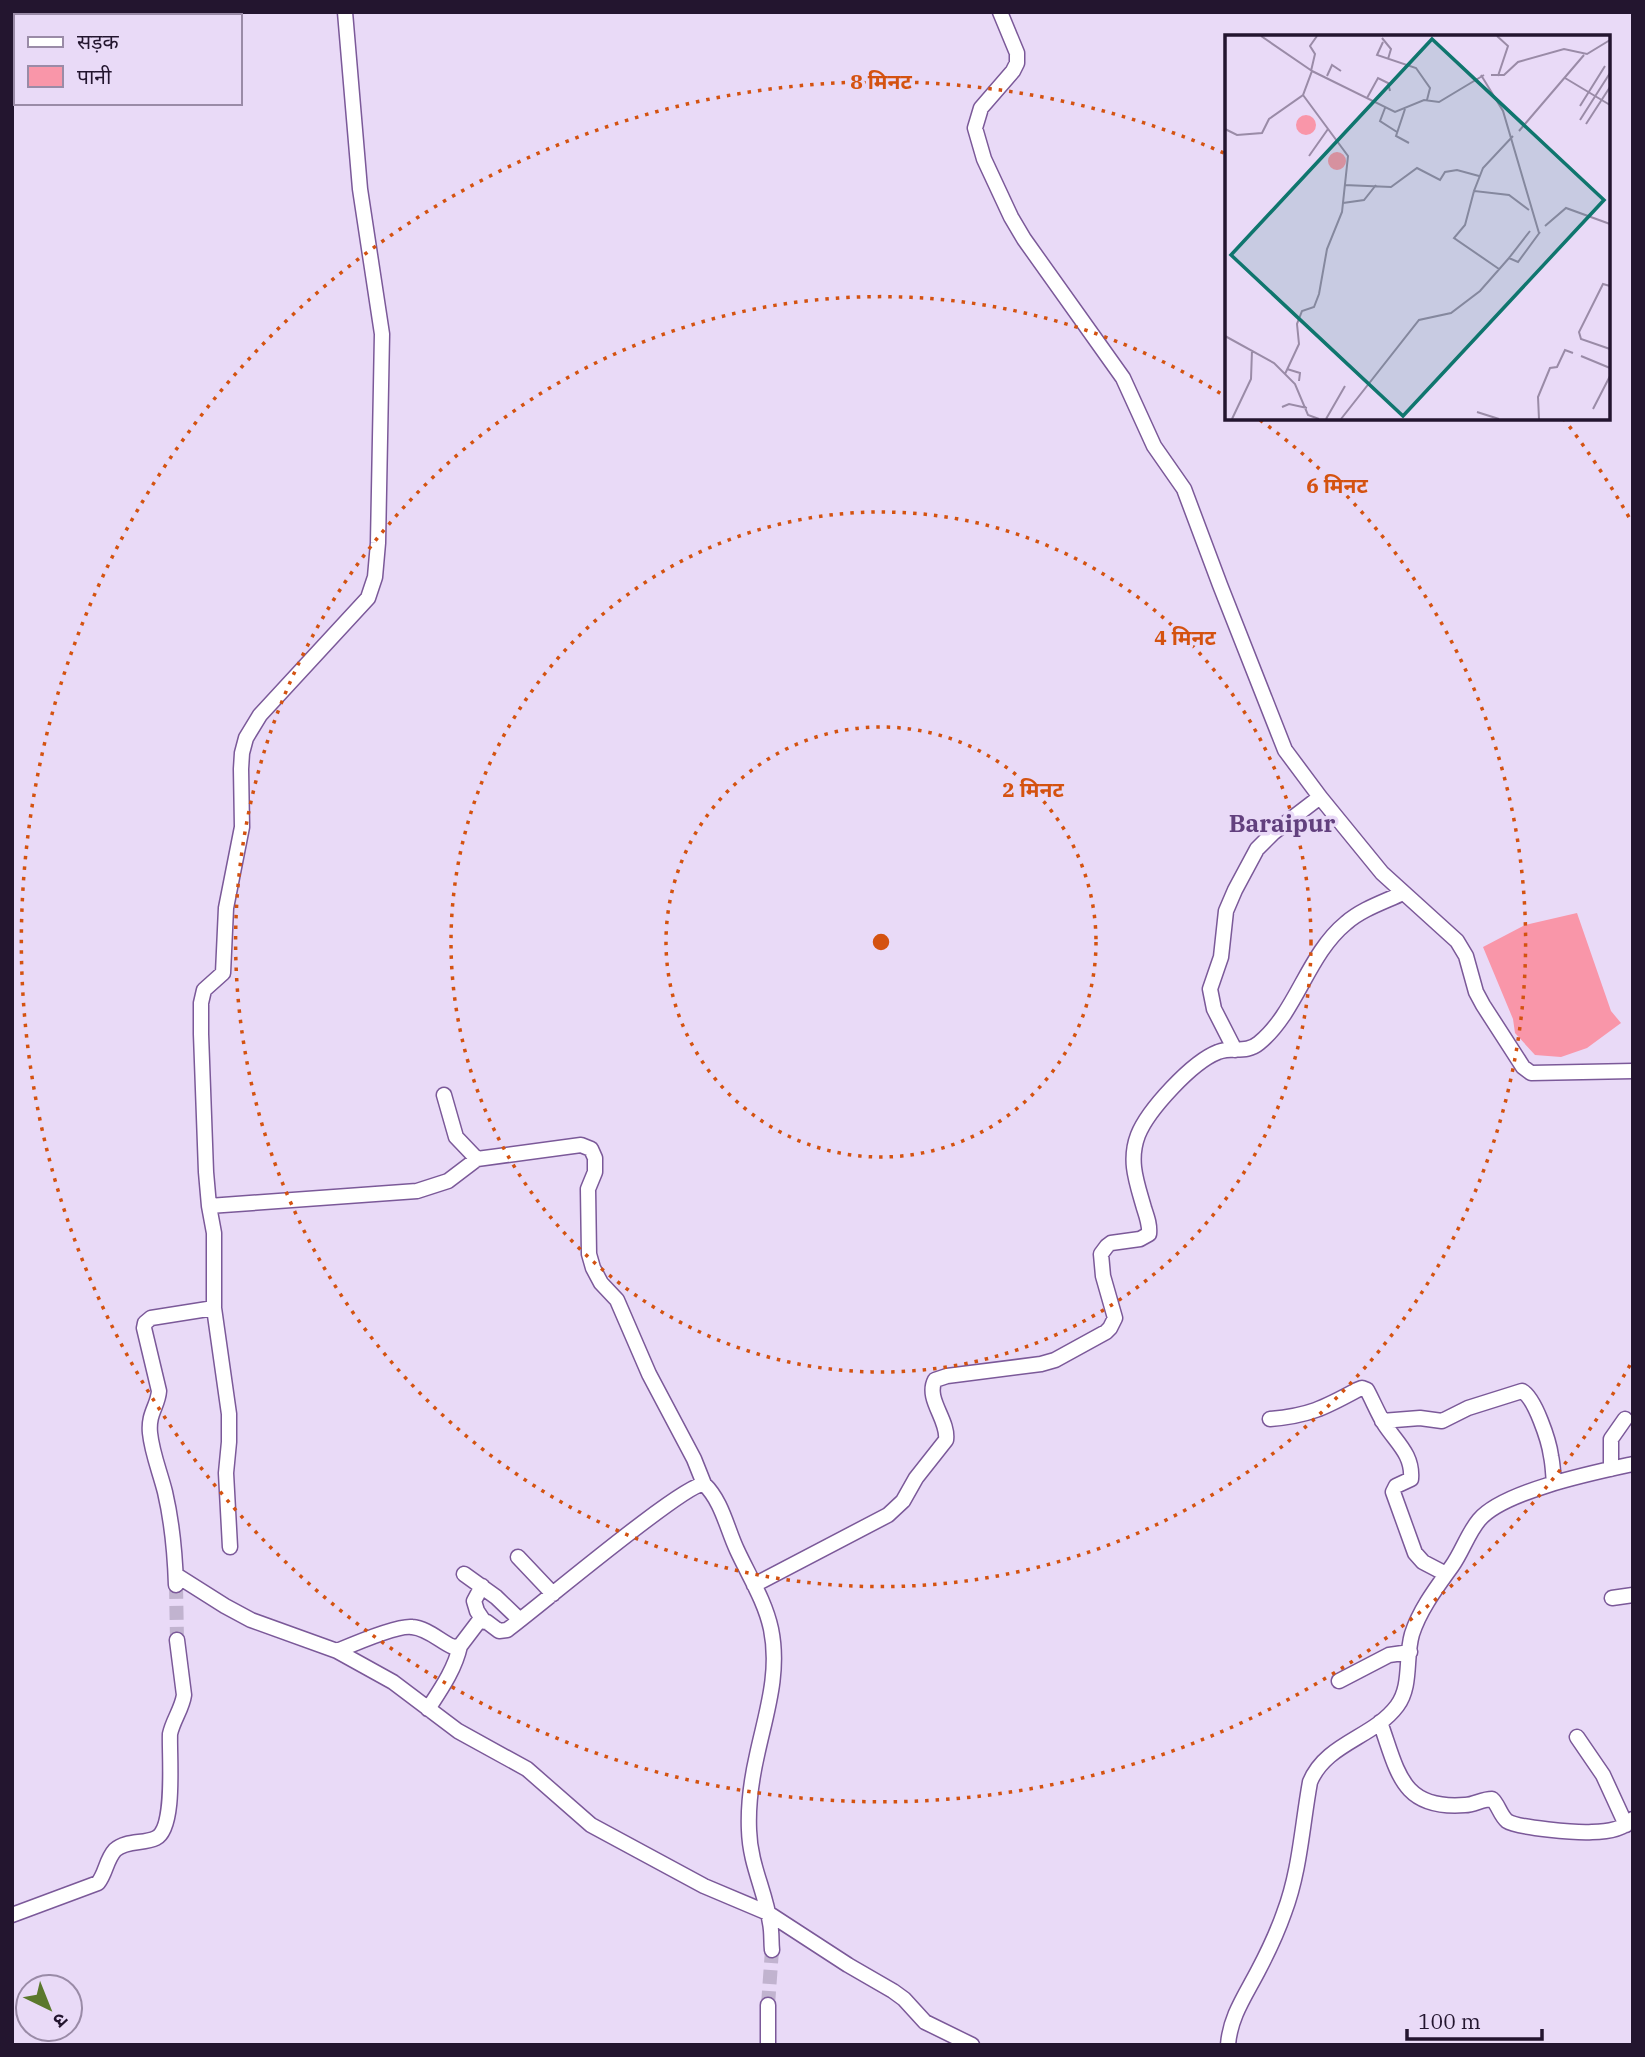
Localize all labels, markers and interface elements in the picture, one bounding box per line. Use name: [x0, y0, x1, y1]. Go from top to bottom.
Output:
legend: [14, 14, 242, 105]
text: सड़क: [77, 27, 119, 55]
inset map: [1225, 35, 1610, 420]
text: पानी: [77, 62, 112, 90]
text: 8 मिनट: [850, 67, 912, 95]
text: 6 मिनट: [1306, 471, 1368, 499]
text: 4 मिनट: [1154, 623, 1216, 651]
text: 2 मिनट: [1002, 775, 1064, 803]
district label: Baraipur: [1229, 807, 1336, 839]
centre of rings: [869, 930, 893, 954]
north arrow: [14, 1973, 84, 2043]
scale bar: [1407, 1997, 1542, 2041]
text: 100 m: [1418, 2007, 1481, 2035]
text: उ: [48, 2008, 73, 2034]

